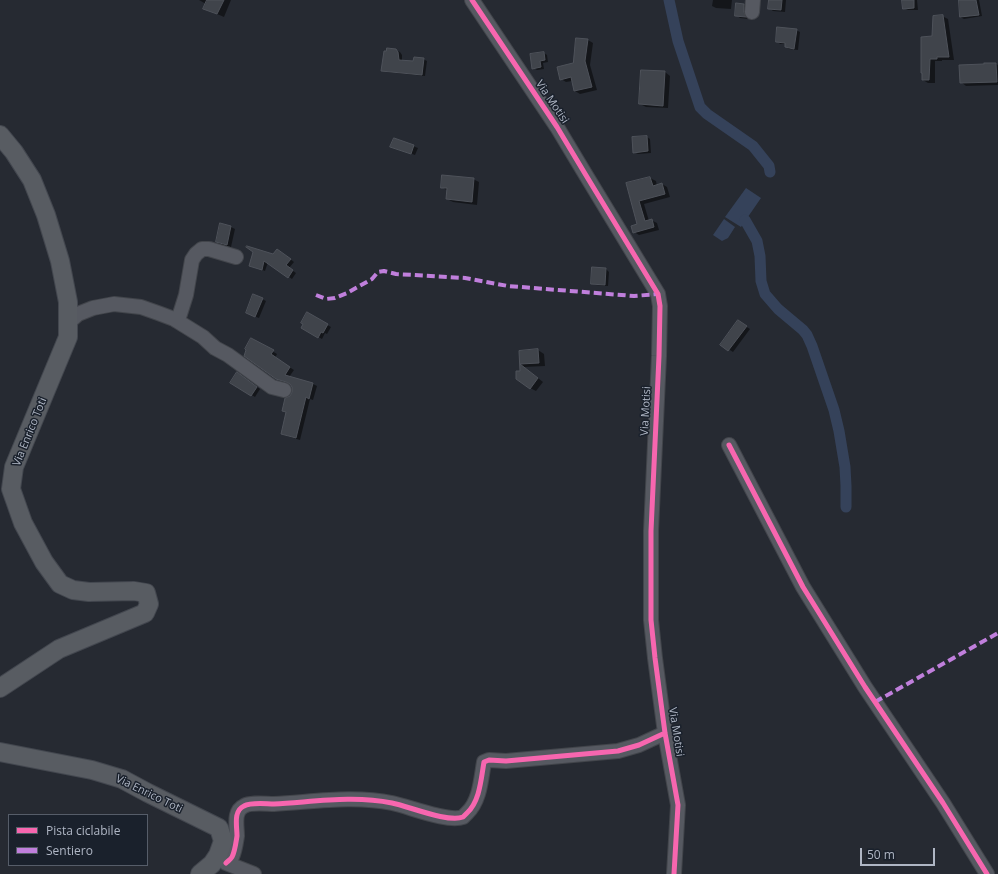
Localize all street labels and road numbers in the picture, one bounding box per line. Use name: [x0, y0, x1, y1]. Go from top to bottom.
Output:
street label: Via Motisi: [533, 78, 571, 126]
street label: Via Motisi: [638, 386, 654, 436]
street label: Via Enrico Toti: [10, 396, 50, 468]
street label: Via Motisi: [666, 707, 686, 757]
street label: Via Enrico Toti: [114, 772, 184, 816]

